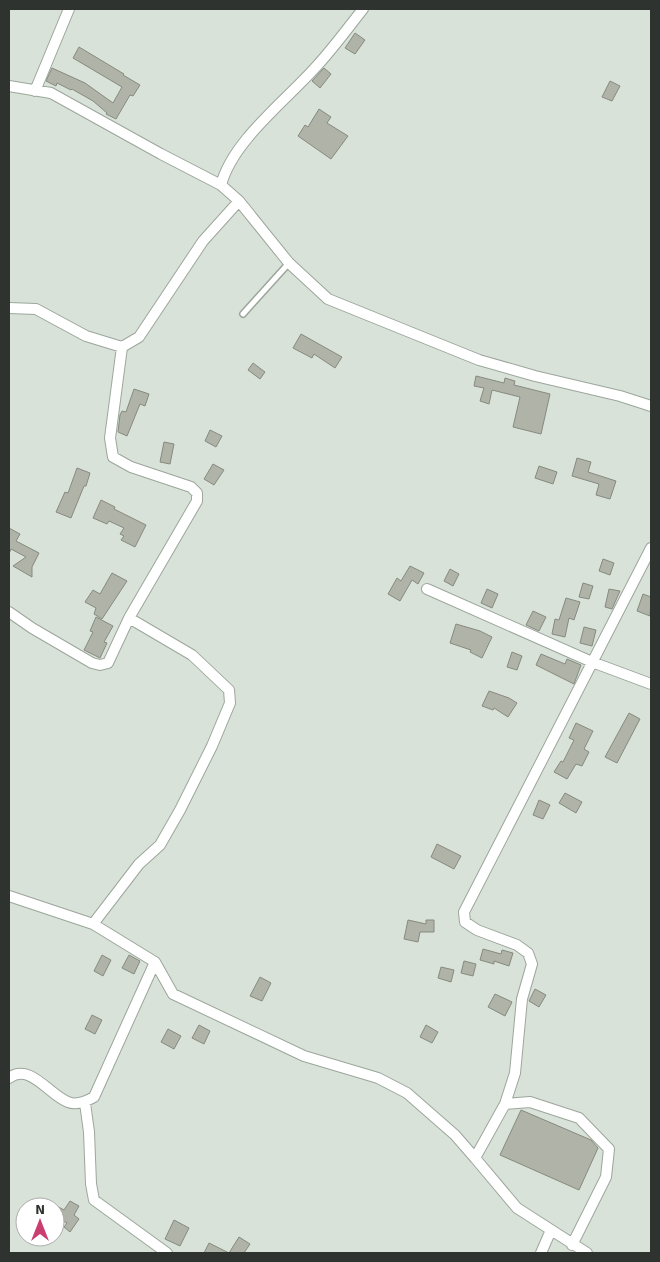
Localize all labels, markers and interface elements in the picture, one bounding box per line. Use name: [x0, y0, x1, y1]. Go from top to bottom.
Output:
north arrow: [15, 1197, 65, 1247]
text: N: [35, 1201, 45, 1218]

